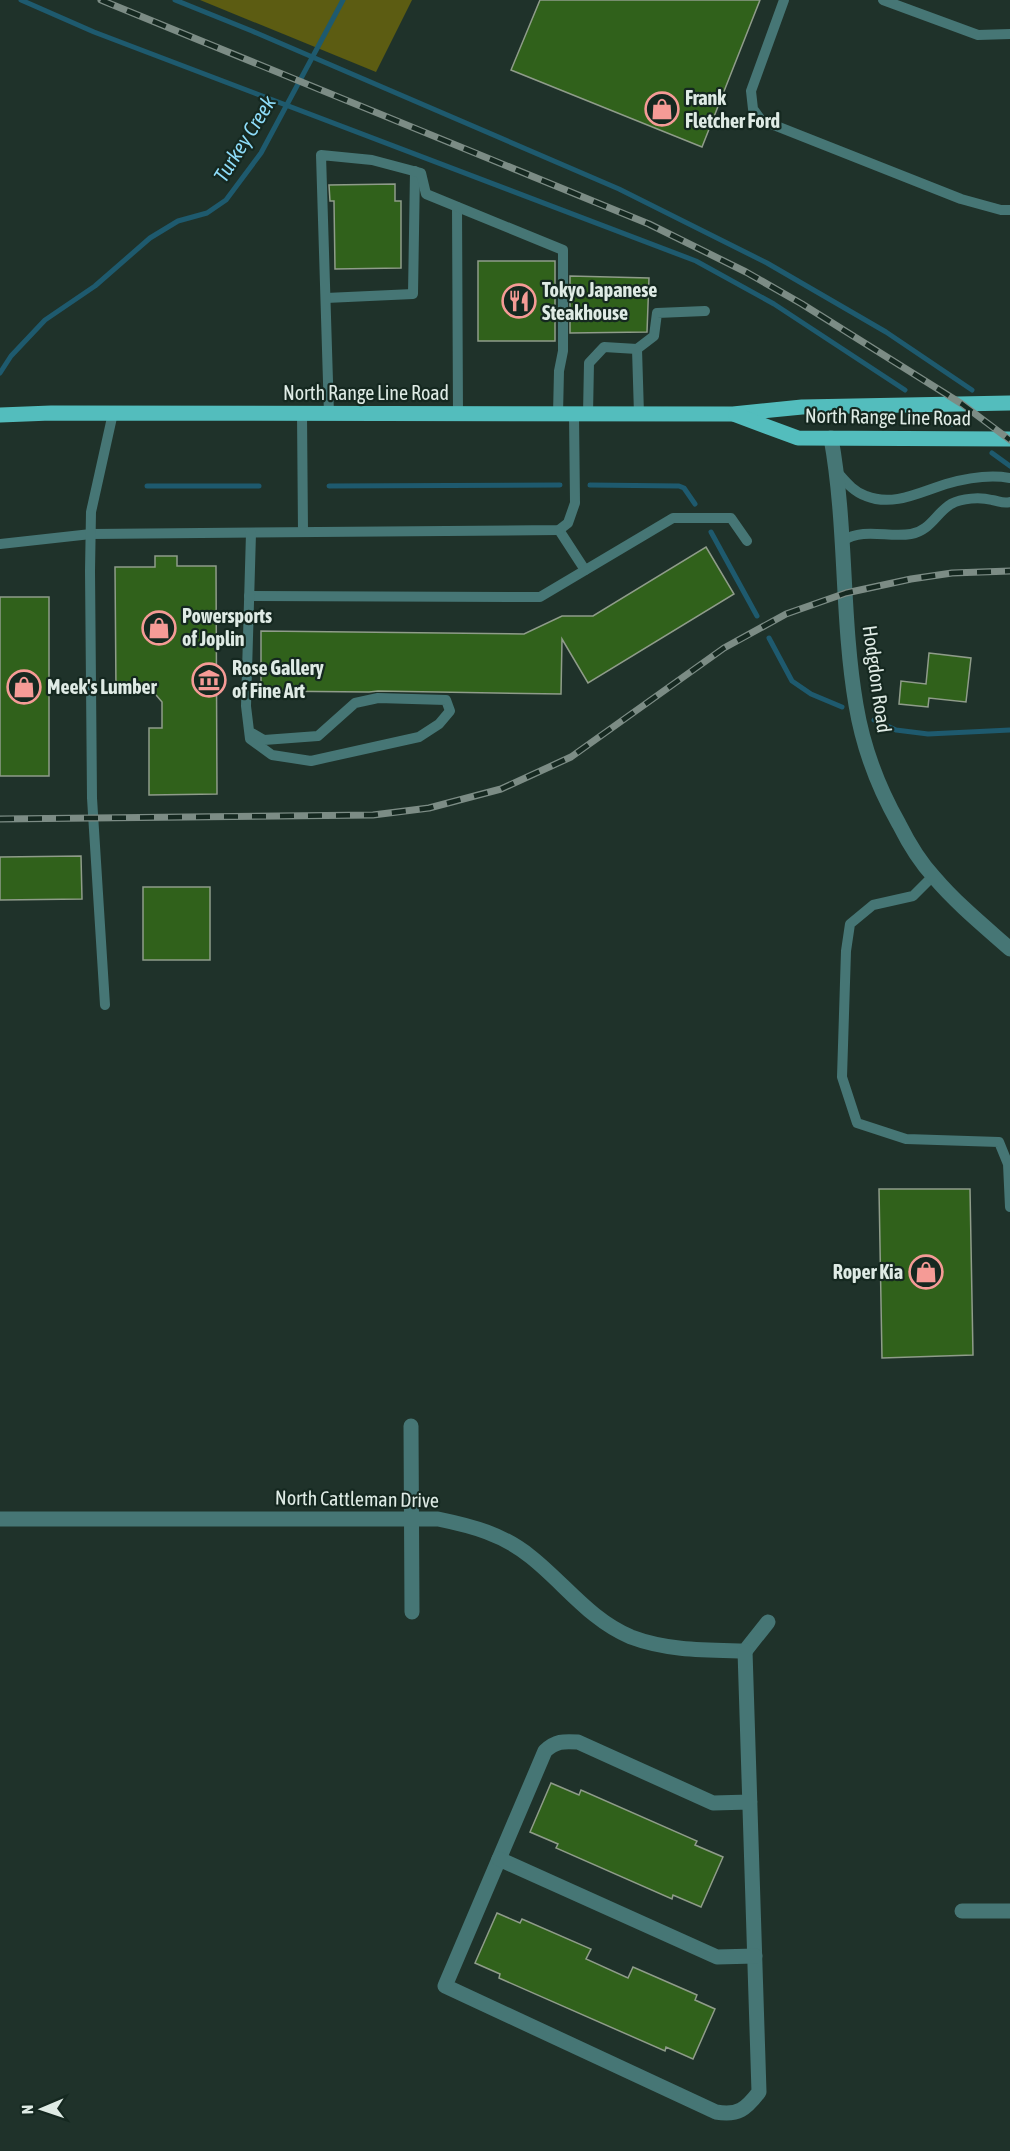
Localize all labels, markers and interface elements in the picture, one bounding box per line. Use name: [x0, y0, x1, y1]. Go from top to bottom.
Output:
place label: Frank Fletcher Ford: [685, 86, 780, 132]
water label: Turkey Creek: [208, 90, 280, 186]
shop icon: Frank Fletcher Ford: [644, 91, 680, 127]
place label: Tokyo Japanese Steakhouse: [542, 278, 657, 324]
restaurant icon: Tokyo Japanese Steakhouse: [501, 283, 537, 319]
street label: North Range Line Road: [283, 381, 449, 404]
street label: North Range Line Road: [805, 404, 971, 429]
place label: Powersports of Joplin: [182, 604, 272, 650]
shop icon: Powersports of Joplin: [141, 610, 177, 646]
street label: Hodgdon Road: [859, 624, 896, 734]
place label: Rose Gallery of Fine Art: [232, 656, 325, 702]
museum icon: Rose Gallery of Fine Art: [191, 662, 227, 698]
shop icon: Meek's Lumber: [6, 669, 42, 705]
place label: Meek's Lumber: [47, 675, 158, 698]
shop icon: Roper Kia: [908, 1254, 944, 1290]
place label: Roper Kia: [833, 1260, 903, 1283]
street label: North Cattleman Drive: [275, 1486, 439, 1511]
north arrow: [12, 2079, 72, 2139]
text: N: [18, 2104, 36, 2115]

